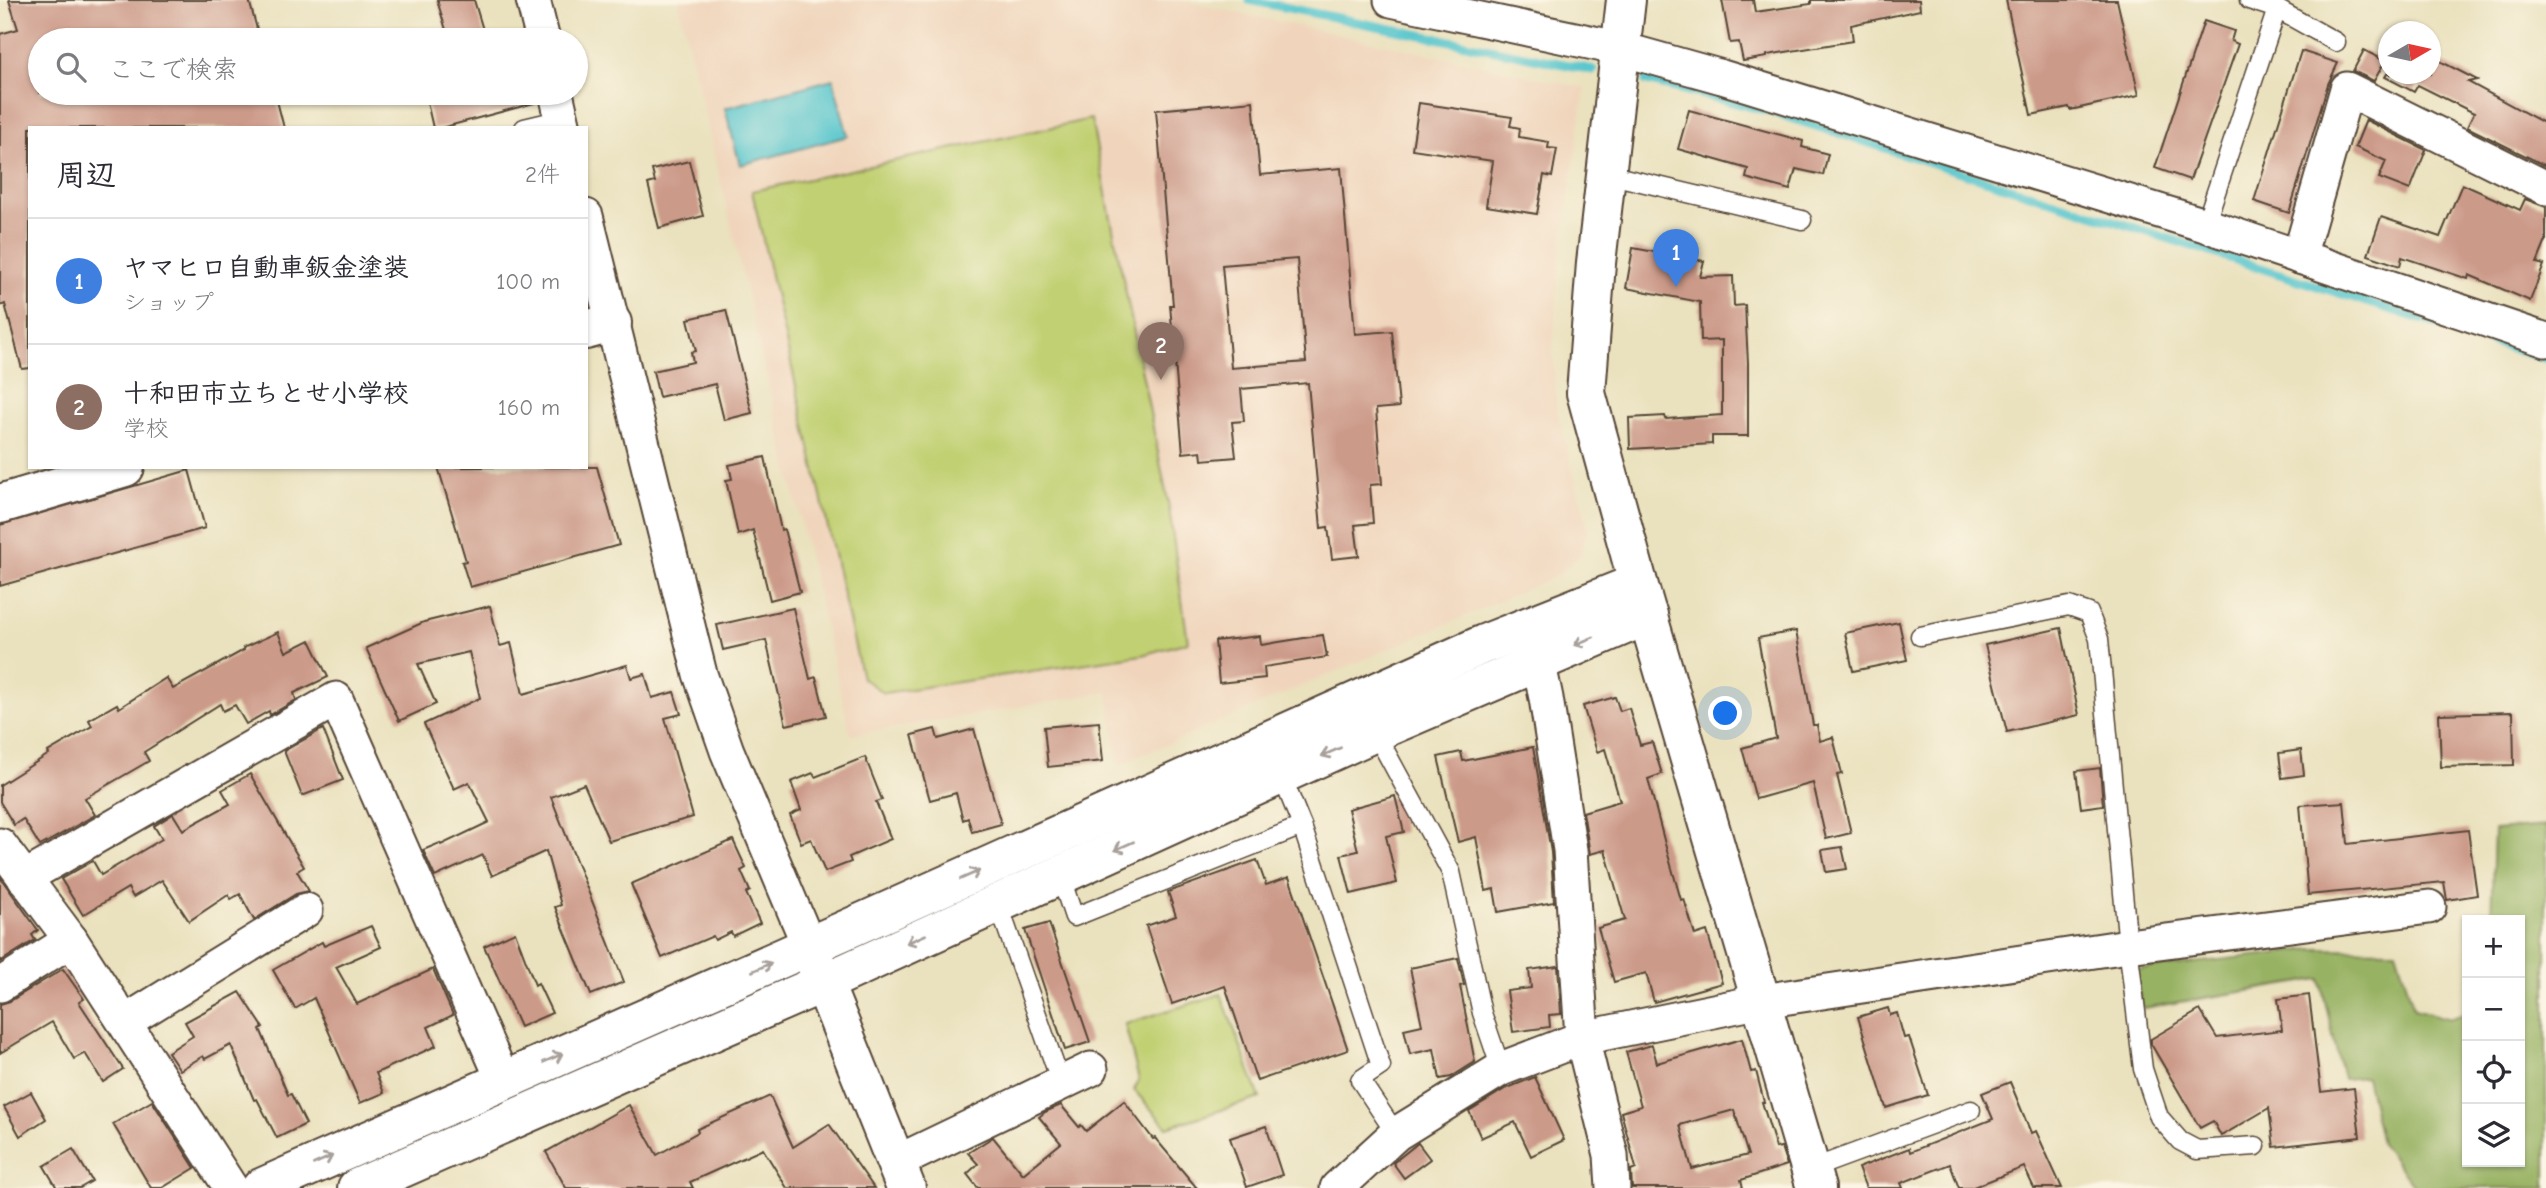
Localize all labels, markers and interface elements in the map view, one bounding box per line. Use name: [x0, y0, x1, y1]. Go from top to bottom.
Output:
north arrow: [2378, 21, 2441, 84]
search box: [28, 28, 588, 105]
icon: search: [52, 48, 90, 86]
text: ここで検索: [108, 55, 238, 85]
text: 周辺: [56, 158, 116, 193]
text: 2件: [525, 161, 560, 188]
pin: 1: [1653, 229, 1699, 287]
text: ヤマヒロ自動車鈑金塗装: [123, 253, 409, 283]
text: 1: [74, 268, 84, 295]
text: 100 m: [496, 268, 560, 295]
text: ショップ: [123, 289, 214, 316]
pin: 2: [1138, 322, 1184, 380]
text: 十和田市立ちとせ小学校: [123, 379, 409, 409]
text: 2: [73, 394, 85, 421]
text: 160 m: [498, 394, 560, 421]
text: 学校: [123, 415, 169, 442]
one-way arrow: [1574, 636, 1596, 649]
your location: [1708, 696, 1742, 730]
one-way arrow: [1321, 746, 1342, 759]
one-way arrow: [1114, 840, 1135, 853]
one-way arrow: [959, 868, 980, 881]
map controls: [2462, 915, 2525, 1167]
button: +: [2462, 915, 2525, 978]
one-way arrow: [906, 933, 927, 946]
one-way arrow: [751, 960, 772, 973]
button: −: [2462, 978, 2525, 1041]
button: locate: [2462, 1041, 2525, 1104]
one-way arrow: [542, 1051, 563, 1064]
button: layers: [2462, 1104, 2525, 1167]
one-way arrow: [312, 1153, 333, 1166]

